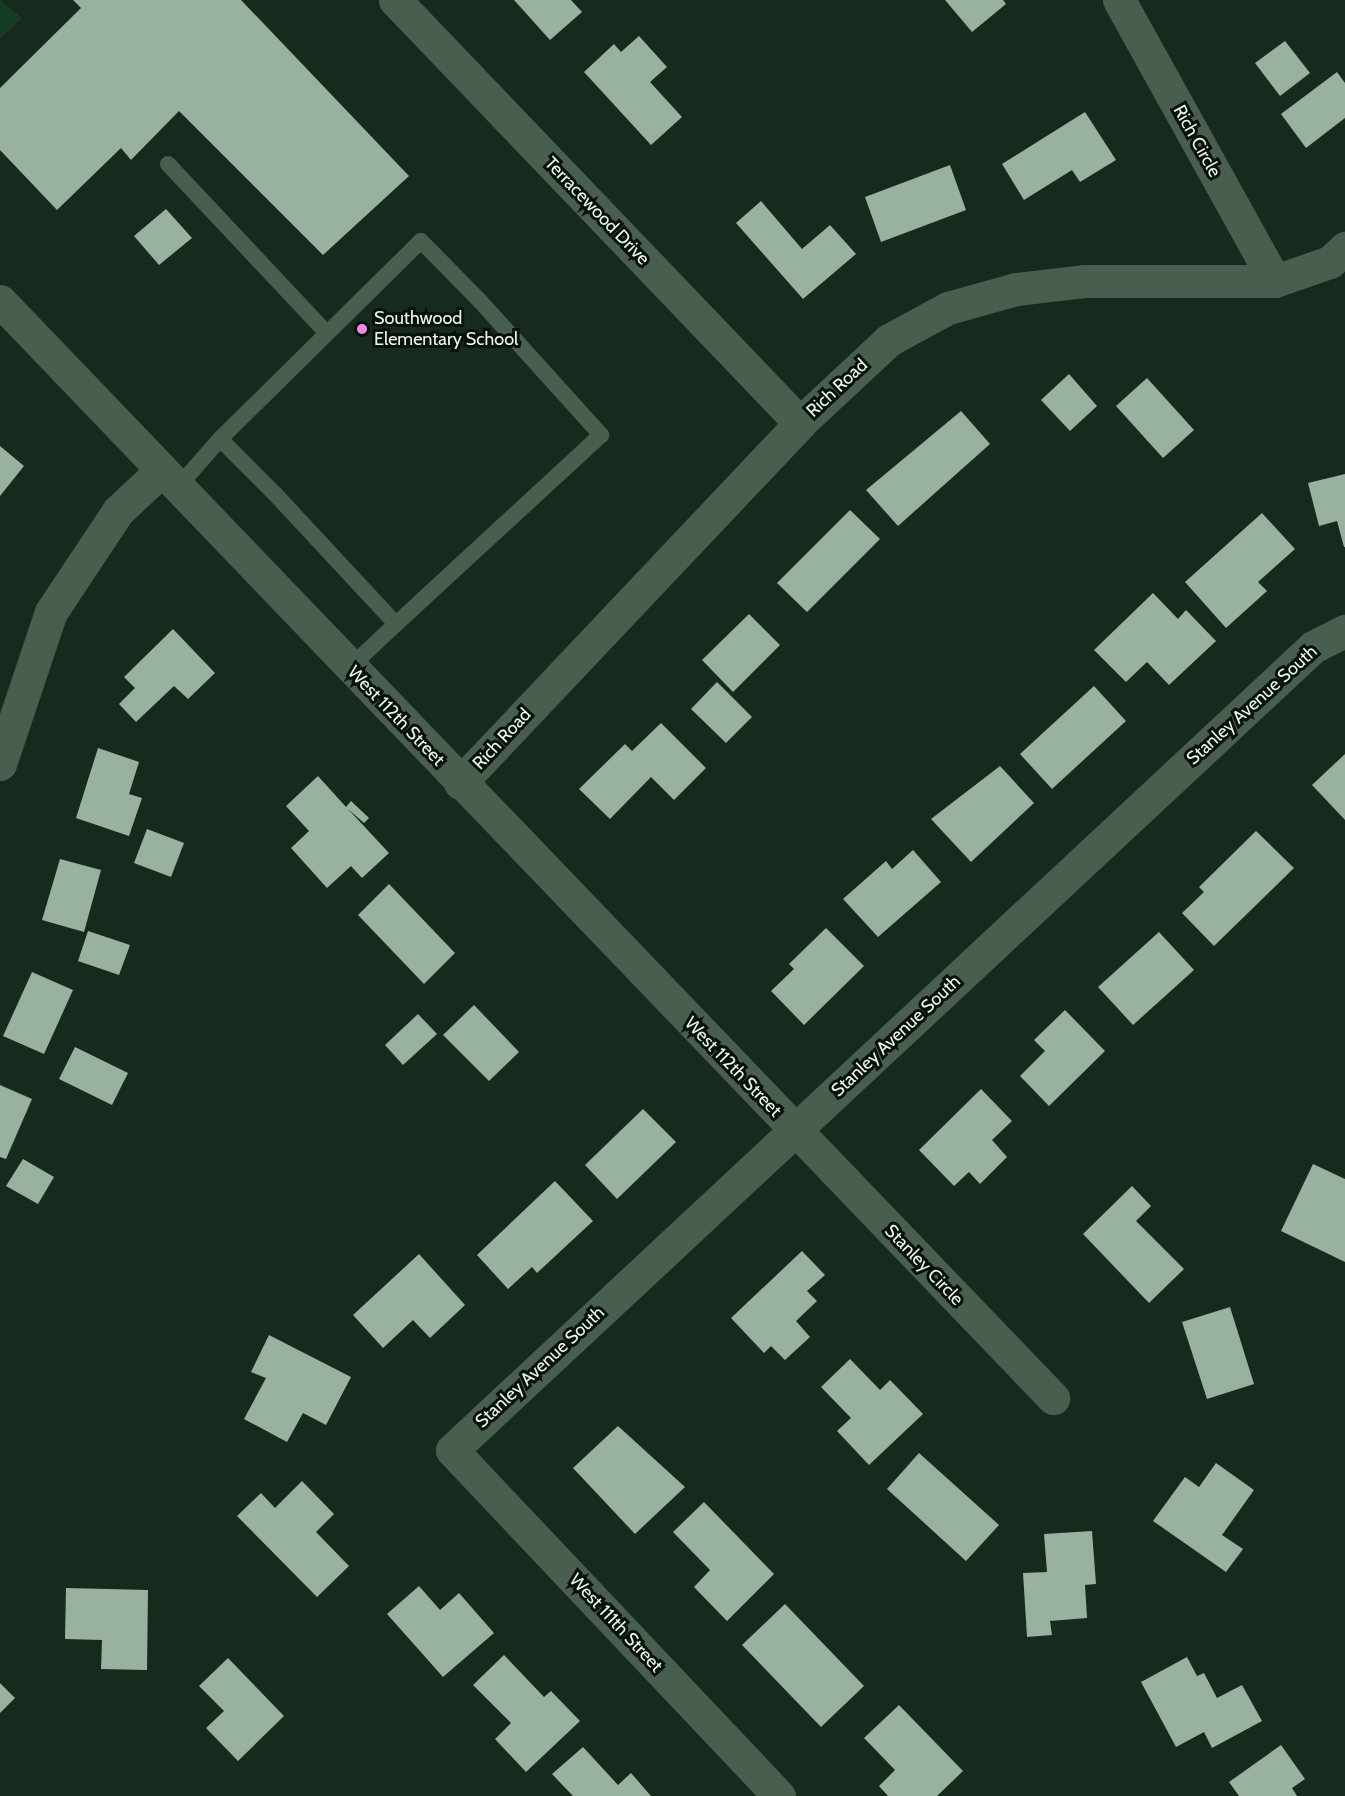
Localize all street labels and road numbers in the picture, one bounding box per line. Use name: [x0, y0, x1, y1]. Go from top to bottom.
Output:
street label: Rich Circle: [1168, 101, 1226, 181]
street label: Terracewood Drive: [540, 153, 654, 269]
street label: Rich Road: [802, 354, 872, 422]
street label: Stanley Avenue South: [1182, 641, 1322, 769]
street label: West 112th Street: [343, 662, 449, 770]
street label: Rich Road: [468, 704, 536, 774]
street label: Stanley Avenue South: [827, 971, 965, 1101]
street label: West 112th Street: [680, 1013, 786, 1121]
street label: Stanley Circle: [880, 1220, 968, 1310]
street label: Stanley Avenue South: [471, 1302, 609, 1432]
street label: West 111th Street: [565, 1569, 667, 1677]

